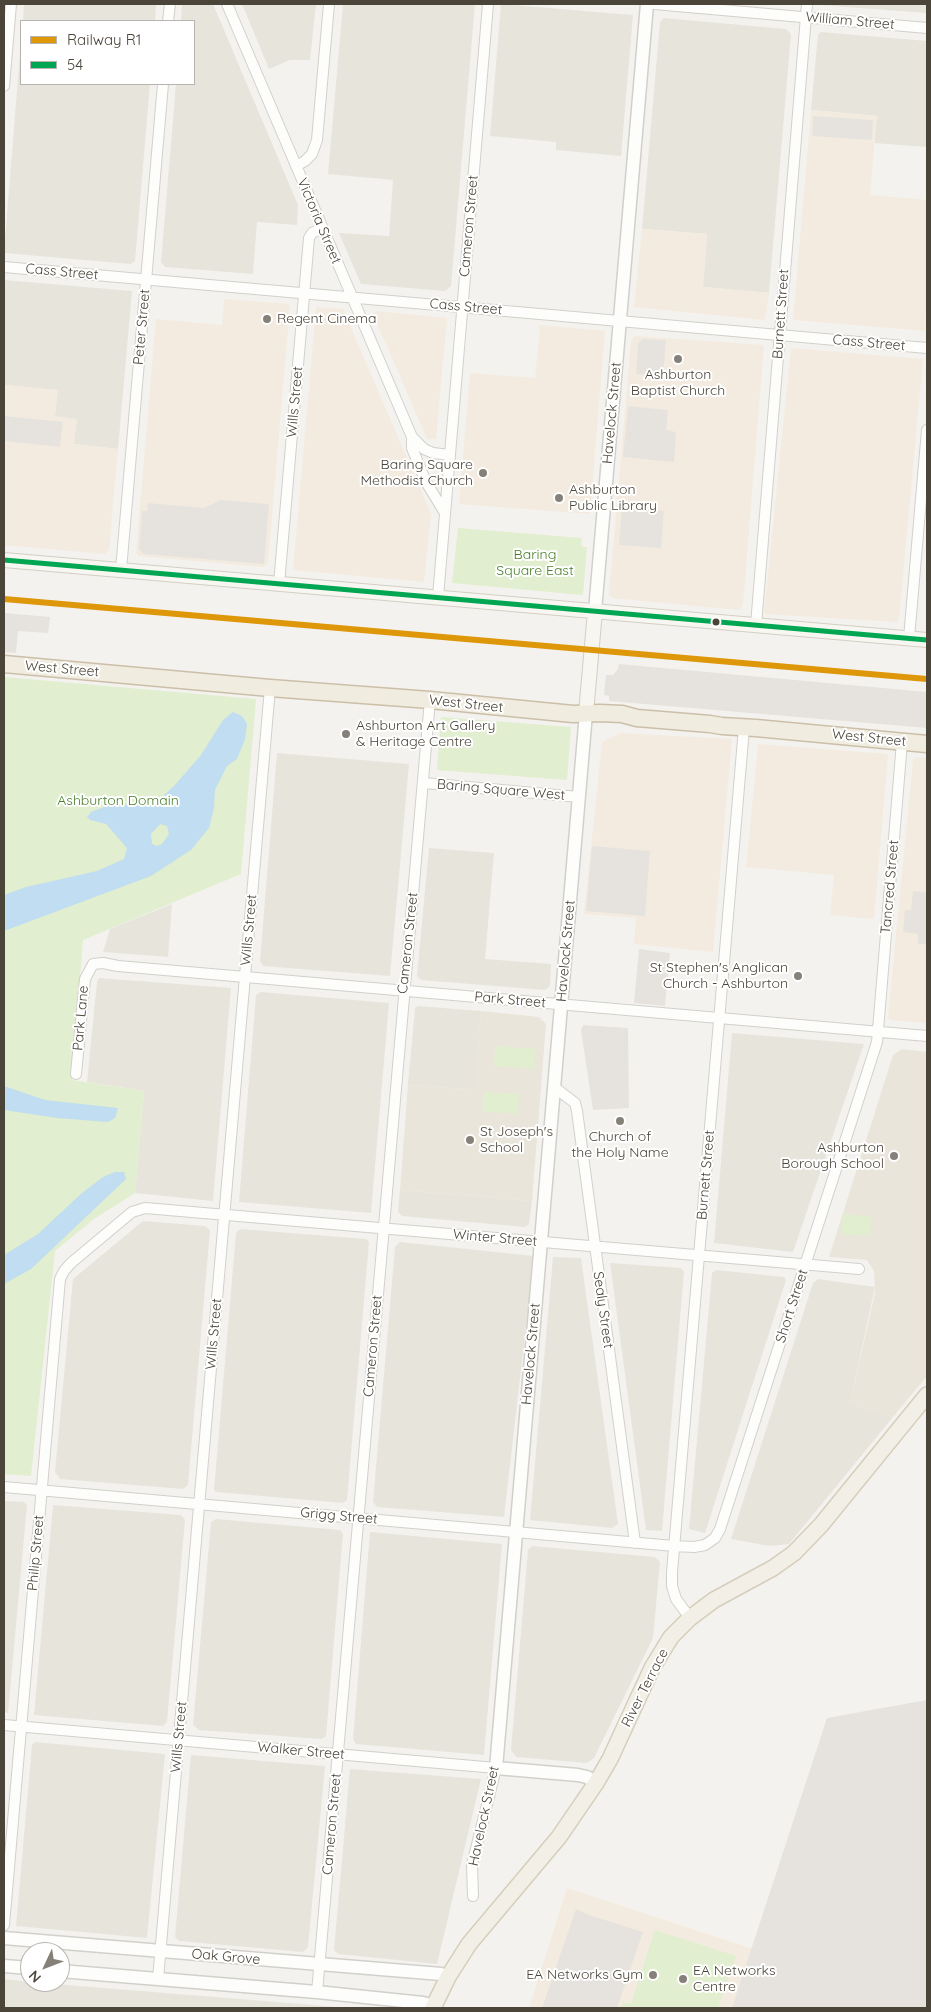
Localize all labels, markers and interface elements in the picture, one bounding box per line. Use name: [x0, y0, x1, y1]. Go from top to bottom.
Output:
street label: William Street: [805, 9, 895, 33]
legend: [20, 20, 195, 85]
text: Railway R1: [67, 30, 141, 49]
text: 54: [67, 55, 83, 74]
street label: Cameron Street: [456, 174, 482, 278]
street label: Victoria Street: [293, 176, 345, 266]
street label: Cass Street: [25, 260, 99, 284]
street label: Burnett Street: [769, 268, 793, 360]
street label: Peter Street: [130, 288, 154, 366]
street label: Cass Street: [429, 295, 503, 319]
place label: Regent Cinema: [277, 311, 377, 327]
marker: Regent Cinema: [261, 313, 273, 325]
street label: Cass Street: [832, 331, 906, 355]
marker: Ashburton Baptist Church: [672, 353, 684, 365]
street label: Havelock Street: [599, 361, 625, 465]
street label: Wills Street: [284, 366, 306, 438]
place label: Ashburton Baptist Church: [631, 367, 725, 400]
place label: Baring Square Methodist Church: [360, 457, 473, 490]
marker: Baring Square Methodist Church: [477, 467, 489, 479]
place label: Ashburton Public Library: [569, 482, 657, 514]
marker: Ashburton Public Library: [553, 492, 565, 504]
park label: Baring Square East: [496, 547, 574, 580]
unlabelled marker: [711, 617, 721, 627]
street label: West Street: [24, 657, 100, 681]
street label: West Street: [428, 692, 504, 716]
place label: Ashburton Art Gallery & Heritage Centre: [356, 718, 495, 750]
street label: West Street: [831, 726, 907, 750]
marker: Ashburton Art Gallery & Heritage Centre: [340, 728, 352, 740]
street label: Baring Square West: [436, 776, 566, 804]
park label: Ashburton Domain: [57, 793, 179, 809]
street label: Tancred Street: [878, 839, 902, 935]
street label: Cameron Street: [394, 891, 422, 995]
street label: Wills Street: [238, 894, 260, 966]
street label: Havelock Street: [553, 899, 579, 1003]
place label: St Stephen's Anglican Church - Ashburton: [650, 960, 788, 992]
marker: St Stephen's Anglican Church - Ashburton: [792, 970, 804, 982]
street label: Park Lane: [70, 985, 92, 1051]
street label: Park Street: [474, 989, 546, 1011]
marker: Church of the Holy Name: [614, 1115, 626, 1127]
place label: St Joseph's School: [480, 1124, 553, 1156]
place label: Church of the Holy Name: [571, 1129, 669, 1162]
street label: Burnett Street: [694, 1129, 718, 1221]
marker: St Joseph's School: [464, 1134, 476, 1146]
place label: Ashburton Borough School: [781, 1140, 884, 1172]
marker: Ashburton Borough School: [888, 1150, 900, 1162]
street label: Winter Street: [452, 1226, 538, 1250]
street label: Short Street: [772, 1267, 812, 1345]
street label: Sealy Street: [589, 1271, 617, 1349]
street label: Cameron Street: [360, 1294, 386, 1398]
street label: Wills Street: [203, 1298, 225, 1370]
street label: Havelock Street: [518, 1302, 544, 1406]
street label: Grigg Street: [300, 1504, 378, 1528]
street label: Philip Street: [24, 1514, 48, 1592]
street label: River Terrace: [618, 1646, 672, 1730]
street label: Wills Street: [168, 1701, 190, 1773]
street label: Walker Street: [257, 1739, 345, 1763]
street label: Havelock Street: [465, 1764, 503, 1868]
street label: Cameron Street: [319, 1772, 345, 1876]
north arrow: [20, 1942, 70, 1992]
street label: Oak Grove: [191, 1946, 261, 1968]
place label: EA Networks Centre: [693, 1963, 776, 1995]
text: N: [25, 1967, 45, 1986]
place label: EA Networks Gym: [526, 1967, 643, 1983]
marker: EA Networks Gym: [647, 1969, 659, 1981]
marker: EA Networks Centre: [677, 1973, 689, 1985]

